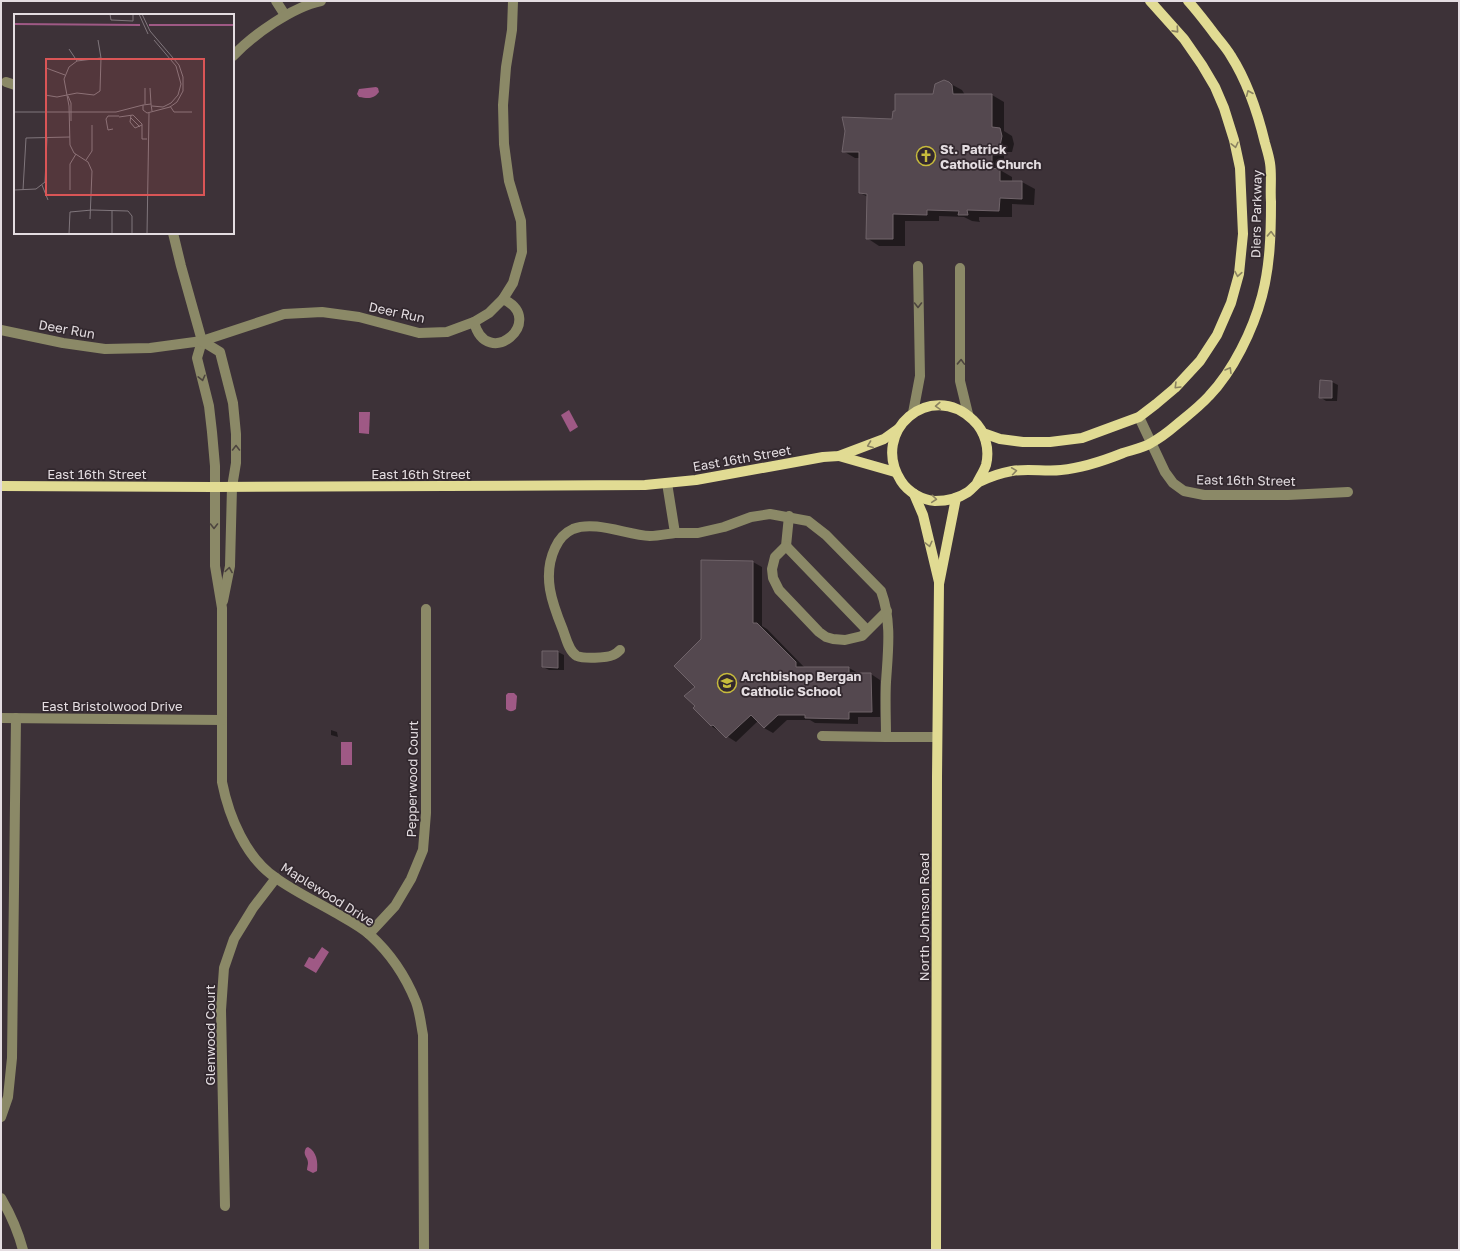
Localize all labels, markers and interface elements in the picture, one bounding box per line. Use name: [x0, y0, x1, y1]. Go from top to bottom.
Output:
inset map: [14, 14, 234, 234]
one-way arrow: [1172, 25, 1179, 33]
one-way arrow: [1245, 90, 1253, 97]
place label: St. Patrick Catholic Church: [940, 141, 1041, 172]
one-way arrow: [1231, 141, 1239, 148]
church icon: St. Patrick Catholic Church: [915, 145, 937, 167]
street label: Diers Parkway: [1247, 169, 1265, 258]
one-way arrow: [1266, 231, 1275, 237]
one-way arrow: [1234, 270, 1243, 277]
street label: Deer Run: [367, 298, 427, 326]
one-way arrow: [914, 302, 922, 308]
street label: Deer Run: [38, 316, 96, 342]
one-way arrow: [957, 359, 965, 365]
one-way arrow: [1224, 367, 1231, 374]
one-way arrow: [198, 375, 206, 382]
one-way arrow: [1174, 381, 1182, 389]
one-way arrow: [935, 401, 941, 410]
one-way arrow: [866, 440, 873, 448]
street label: East 16th Street: [692, 441, 792, 475]
one-way arrow: [232, 445, 240, 451]
street label: East 16th Street: [47, 466, 147, 482]
street label: East 16th Street: [371, 466, 471, 482]
one-way arrow: [1011, 467, 1017, 476]
street label: East 16th Street: [1196, 471, 1296, 489]
one-way arrow: [931, 495, 938, 504]
one-way arrow: [210, 523, 218, 529]
one-way arrow: [924, 541, 933, 548]
one-way arrow: [224, 567, 233, 573]
place label: Archbishop Bergan Catholic School: [741, 668, 861, 699]
school or university icon: Archbishop Bergan Catholic School: [716, 672, 738, 694]
street label: East Bristolwood Drive: [41, 698, 183, 714]
street label: Pepperwood Court: [403, 720, 421, 838]
street label: North Johnson Road: [916, 853, 932, 981]
street label: Maplewood Drive: [278, 859, 378, 929]
street label: Glenwood Court: [202, 985, 218, 1085]

